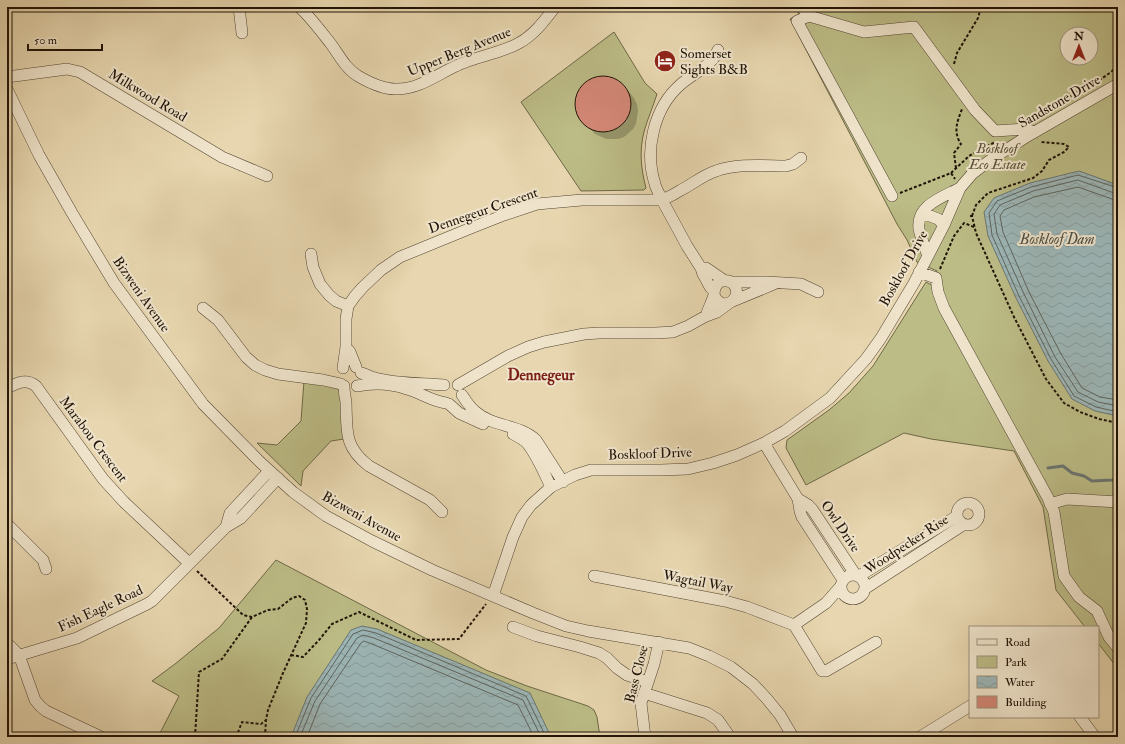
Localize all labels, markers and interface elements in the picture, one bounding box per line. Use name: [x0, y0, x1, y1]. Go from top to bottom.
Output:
street label: Upper Berg Avenue: [405, 23, 514, 81]
scale bar: [28, 26, 102, 52]
north arrow: [1059, 26, 1099, 66]
text: N: [1073, 30, 1085, 43]
text: 50 m: [34, 33, 58, 48]
place label: Somerset Sights B&B: [680, 45, 748, 78]
hotel icon: Somerset Sights B&B: [652, 48, 678, 74]
street label: Milkwood Road: [105, 65, 190, 126]
street label: Sandstone Drive: [1015, 71, 1103, 132]
park label: Boskloof Eco Estate: [968, 140, 1026, 173]
street label: Dennegeur Crescent: [426, 184, 541, 237]
street label: Boskloof Drive: [876, 227, 931, 309]
water label: Boskloof Dam: [1018, 230, 1095, 249]
street label: Bizweni Avenue: [109, 253, 174, 335]
district label: Dennegeur: [507, 366, 575, 386]
street label: Marabou Crescent: [56, 393, 132, 486]
street label: Boskloof Drive: [608, 444, 692, 463]
street label: Bizweni Avenue: [319, 488, 405, 545]
street label: Owl Drive: [817, 497, 864, 555]
street label: Woodpecker Rise: [860, 511, 952, 579]
street label: Wagtail Way: [660, 566, 735, 598]
street label: Fish Eagle Road: [55, 581, 145, 636]
legend: [969, 626, 1099, 718]
text: Road: [1005, 635, 1030, 650]
street label: Bass Close: [621, 643, 652, 705]
text: Park: [1005, 655, 1027, 670]
text: Water: [1004, 675, 1035, 690]
text: Building: [1005, 695, 1048, 710]

